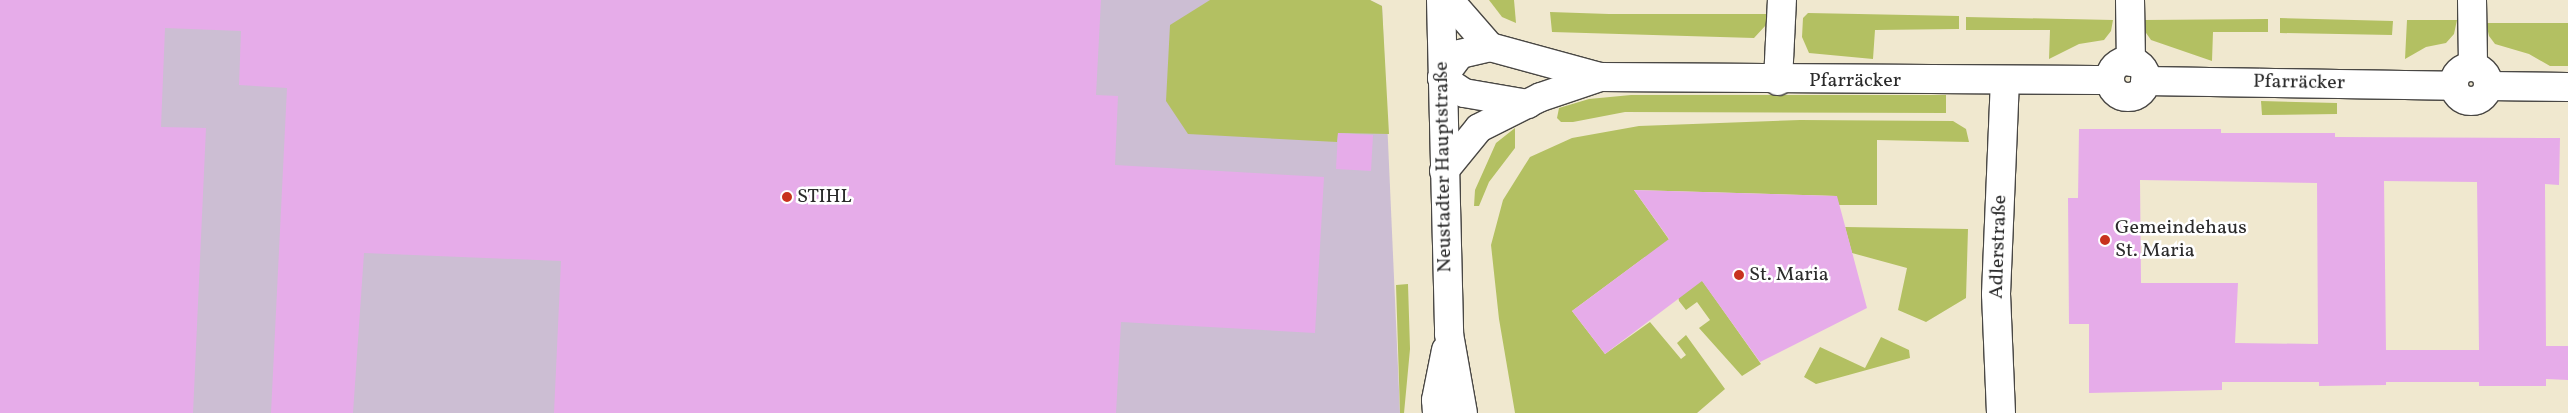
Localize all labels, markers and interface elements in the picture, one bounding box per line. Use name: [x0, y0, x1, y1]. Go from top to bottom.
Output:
street label: Neustadter Hauptstraße: [1430, 61, 1458, 273]
street label: Pfarräcker: [1809, 69, 1901, 93]
street label: Pfarräcker: [2253, 70, 2345, 96]
place label: STIHL: [797, 185, 852, 209]
marker: STIHL: [781, 191, 793, 203]
street label: Adlerstraße: [1985, 195, 2013, 299]
place label: Gemeindehaus St. Maria: [2115, 216, 2247, 263]
marker: Gemeindehaus St. Maria: [2099, 234, 2111, 246]
place label: St. Maria: [1749, 263, 1829, 287]
marker: St. Maria: [1733, 269, 1745, 281]

